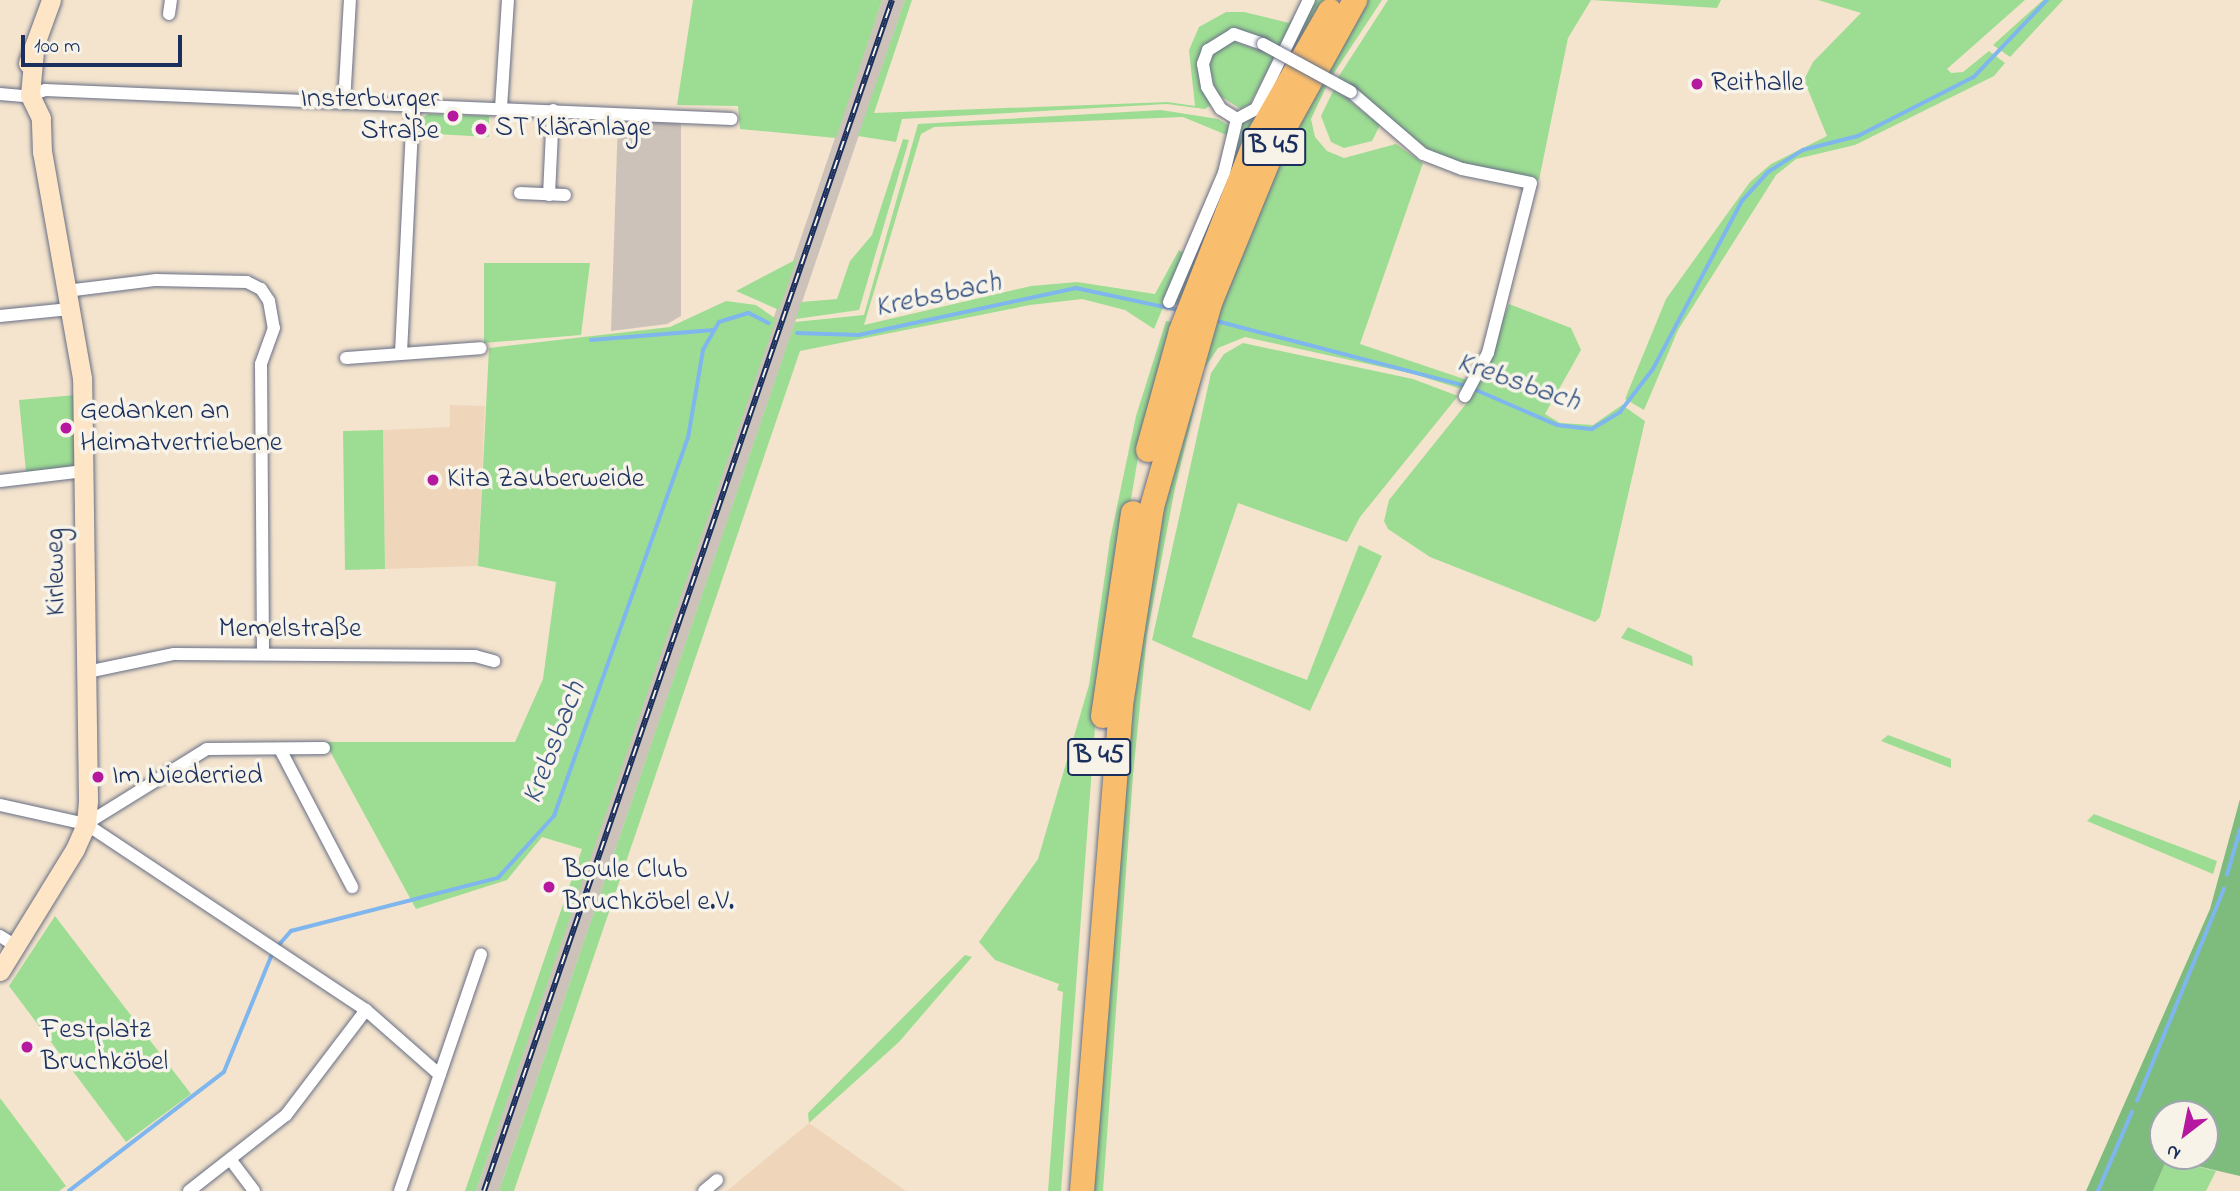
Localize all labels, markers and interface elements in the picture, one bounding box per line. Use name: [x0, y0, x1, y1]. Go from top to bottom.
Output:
scale bar: [24, 21, 186, 65]
text: 100 m: [34, 32, 80, 62]
place label: Reithalle: [1711, 67, 1804, 101]
marker: Reithalle: [1689, 76, 1705, 92]
place label: Insterburger Straße: [301, 83, 439, 149]
marker: Insterburger Straße: [445, 108, 461, 124]
place label: ST Kläranlage: [495, 112, 651, 146]
marker: ST Kläranlage: [473, 121, 489, 137]
road number: B 45: [1241, 124, 1307, 170]
water label: Krebsbach: [872, 265, 1004, 327]
water label: Krebsbach: [1452, 345, 1584, 421]
place label: Gedanken an Heimatvertriebene: [80, 395, 282, 461]
marker: Gedanken an Heimatvertriebene: [58, 420, 74, 436]
place label: Kita Zauberweide: [447, 463, 644, 497]
marker: Kita Zauberweide: [425, 472, 441, 488]
street label: Kirleweg: [39, 528, 75, 616]
street label: Memelstraße: [218, 613, 362, 647]
water label: Krebsbach: [515, 677, 595, 809]
road number: B 45: [1066, 734, 1132, 779]
place label: Im Niederried: [112, 760, 263, 794]
marker: Im Niederried: [90, 769, 106, 785]
place label: Boule Club Bruchköbel e.V.: [563, 854, 734, 920]
marker: Boule Club Bruchköbel e.V.: [541, 879, 557, 895]
place label: Festplatz Bruchköbel: [41, 1014, 168, 1080]
marker: Festplatz Bruchköbel: [19, 1039, 35, 1055]
north arrow: [2149, 1100, 2219, 1170]
text: N: [2161, 1137, 2186, 1166]

